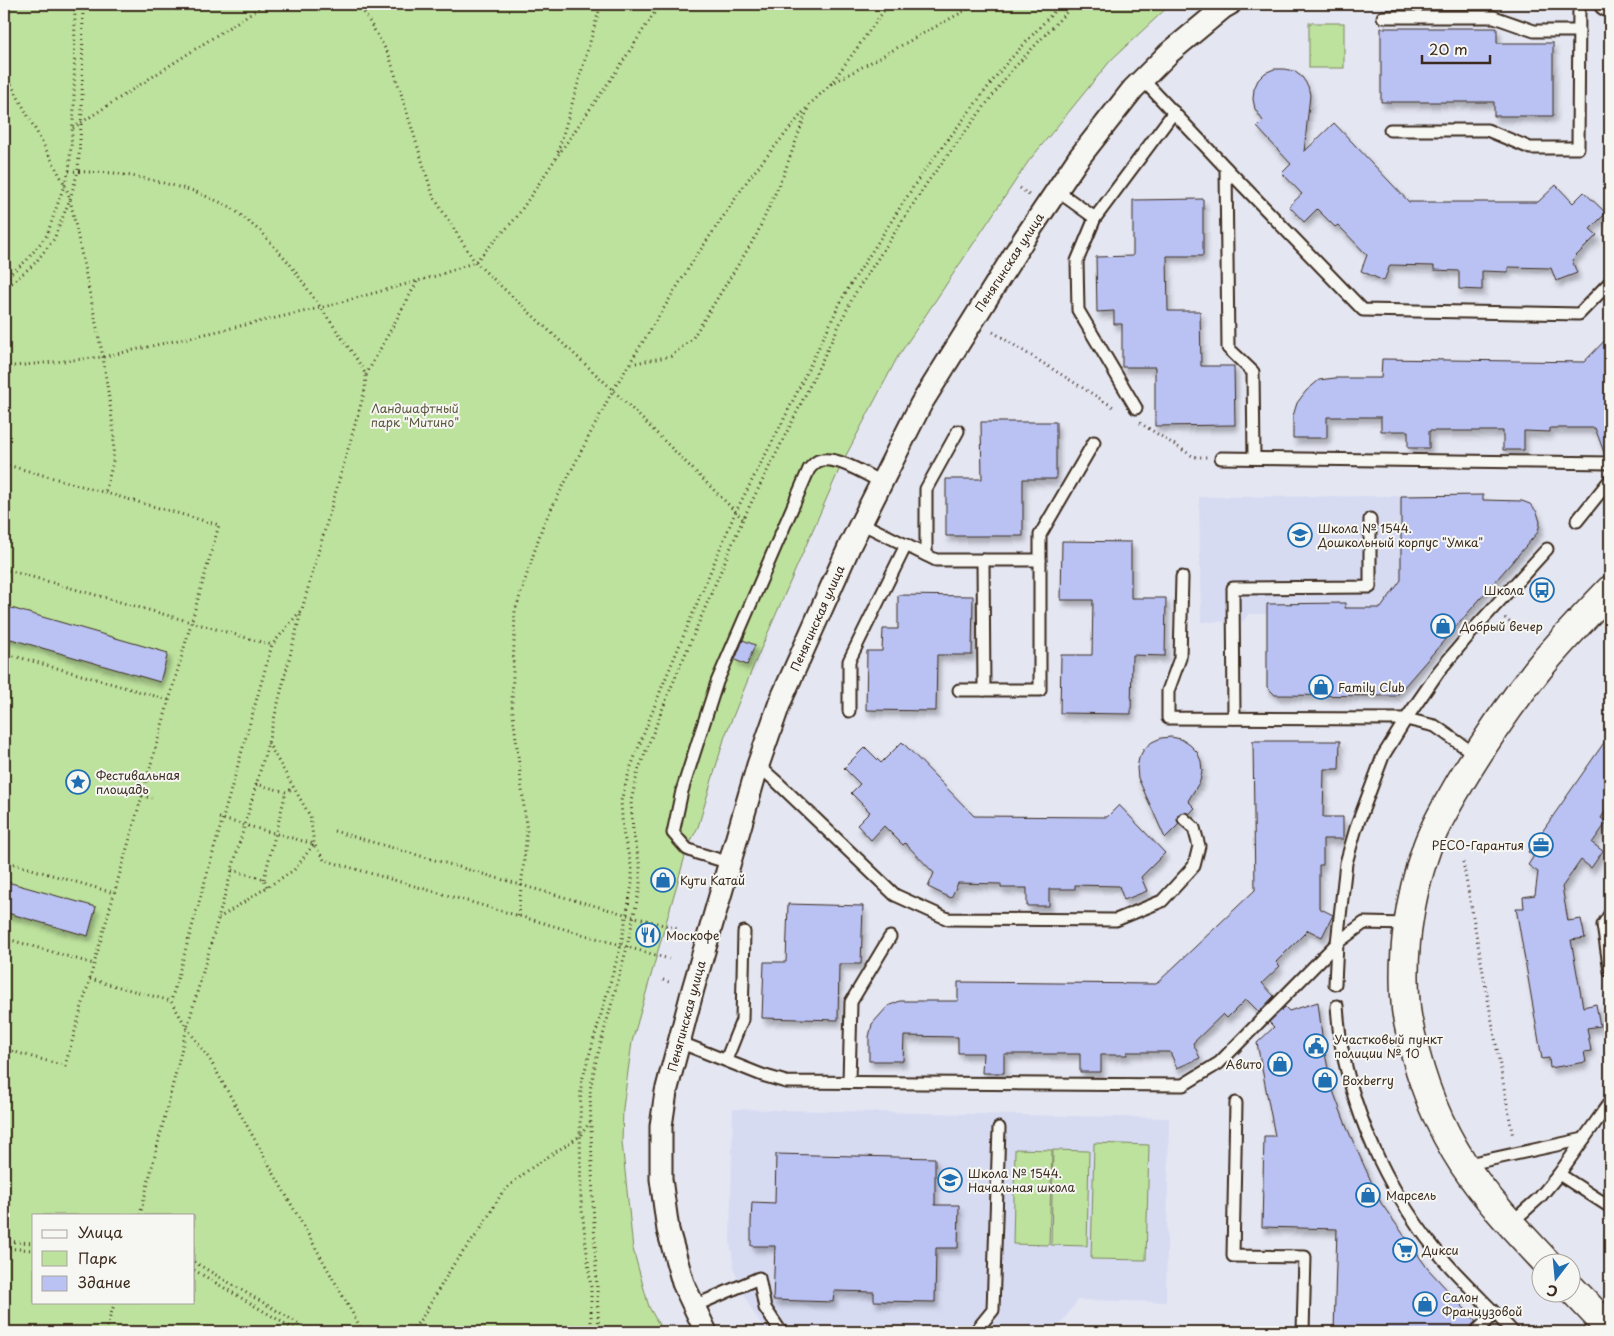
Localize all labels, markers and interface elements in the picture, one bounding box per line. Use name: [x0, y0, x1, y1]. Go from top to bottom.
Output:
scale bar: [1422, 32, 1489, 64]
text: 20 m: [1429, 37, 1468, 60]
street label: Пенягинская улица: [970, 209, 1048, 315]
park label: Ландшафтный парк "Митино": [371, 399, 459, 431]
place label: Школа № 1544. Дошкольный корпус "Умка": [1317, 519, 1483, 551]
school or university icon: Школа № 1544. Дошкольный корпус "Умка": [1287, 522, 1313, 548]
street label: Пенягинская улица: [786, 562, 849, 674]
bus stop icon: Школа: [1529, 577, 1555, 603]
place label: Школа: [1484, 581, 1525, 599]
shop icon: Добрый вечер: [1430, 613, 1456, 639]
place label: Добрый вечер: [1459, 617, 1543, 635]
shop icon: Family Club: [1308, 674, 1334, 700]
place label: Family Club: [1338, 678, 1405, 696]
place label: Фестивальная площадь: [96, 766, 180, 798]
place icon: Фестивальная площадь: [65, 769, 91, 795]
office icon: РЕСО-Гарантия: [1528, 832, 1554, 858]
place label: РЕСО-Гарантия: [1432, 836, 1524, 854]
shop icon: Кути Катай: [650, 867, 676, 893]
place label: Кути Катай: [680, 871, 745, 889]
restaurant icon: Москофе: [635, 922, 661, 948]
place label: Москофе: [666, 926, 720, 944]
street label: Пенягинская улица: [663, 958, 710, 1074]
place label: Участковый пункт полиции № 10: [1334, 1030, 1443, 1062]
public building icon: Участковый пункт полиции № 10: [1303, 1033, 1329, 1059]
shop icon: Авито: [1267, 1051, 1293, 1077]
place label: Авито: [1226, 1055, 1262, 1073]
shop icon: Boxberry: [1312, 1067, 1338, 1093]
place label: Boxberry: [1342, 1071, 1394, 1089]
place label: Школа № 1544. Начальная школа: [968, 1164, 1076, 1196]
school or university icon: Школа № 1544. Начальная школа: [937, 1167, 963, 1193]
shop icon: Марсель: [1355, 1182, 1381, 1208]
place label: Марсель: [1386, 1186, 1436, 1204]
legend: [32, 1214, 195, 1304]
text: Улица: [78, 1220, 123, 1243]
supermarket icon: Дикси: [1392, 1237, 1418, 1263]
place label: Дикси: [1421, 1241, 1459, 1259]
text: Парк: [78, 1246, 117, 1269]
north arrow: [1532, 1254, 1582, 1304]
text: Здание: [78, 1270, 131, 1293]
text: С: [1544, 1279, 1560, 1303]
place label: Салон Французовой: [1442, 1288, 1522, 1320]
shop icon: Салон Французовой: [1412, 1291, 1438, 1317]

